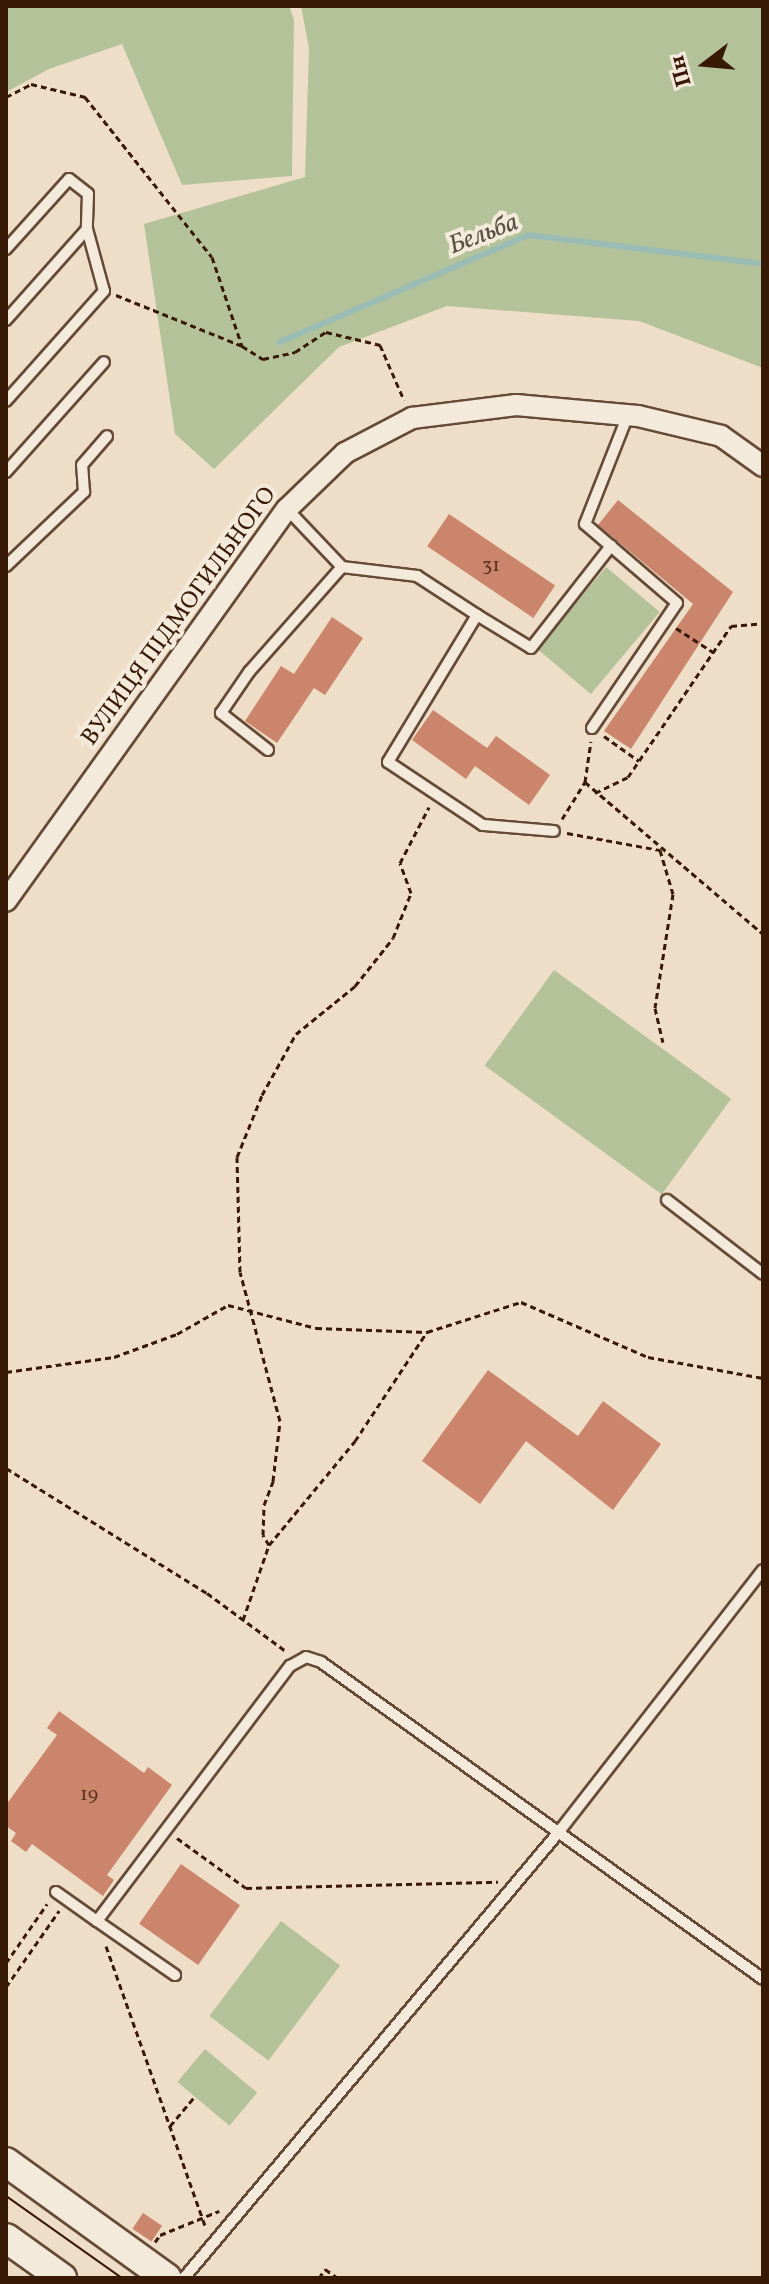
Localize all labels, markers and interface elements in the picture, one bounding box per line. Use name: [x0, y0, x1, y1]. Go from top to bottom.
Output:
north arrow: [665, 24, 745, 104]
text: Пн: [662, 51, 701, 90]
water label: Бельба: [445, 208, 523, 262]
street label: ВУЛИЦЯ ПІДМОГИЛЬНОГО: [76, 482, 284, 752]
house number: 31: [482, 554, 500, 578]
house number: 19: [80, 1783, 98, 1807]

